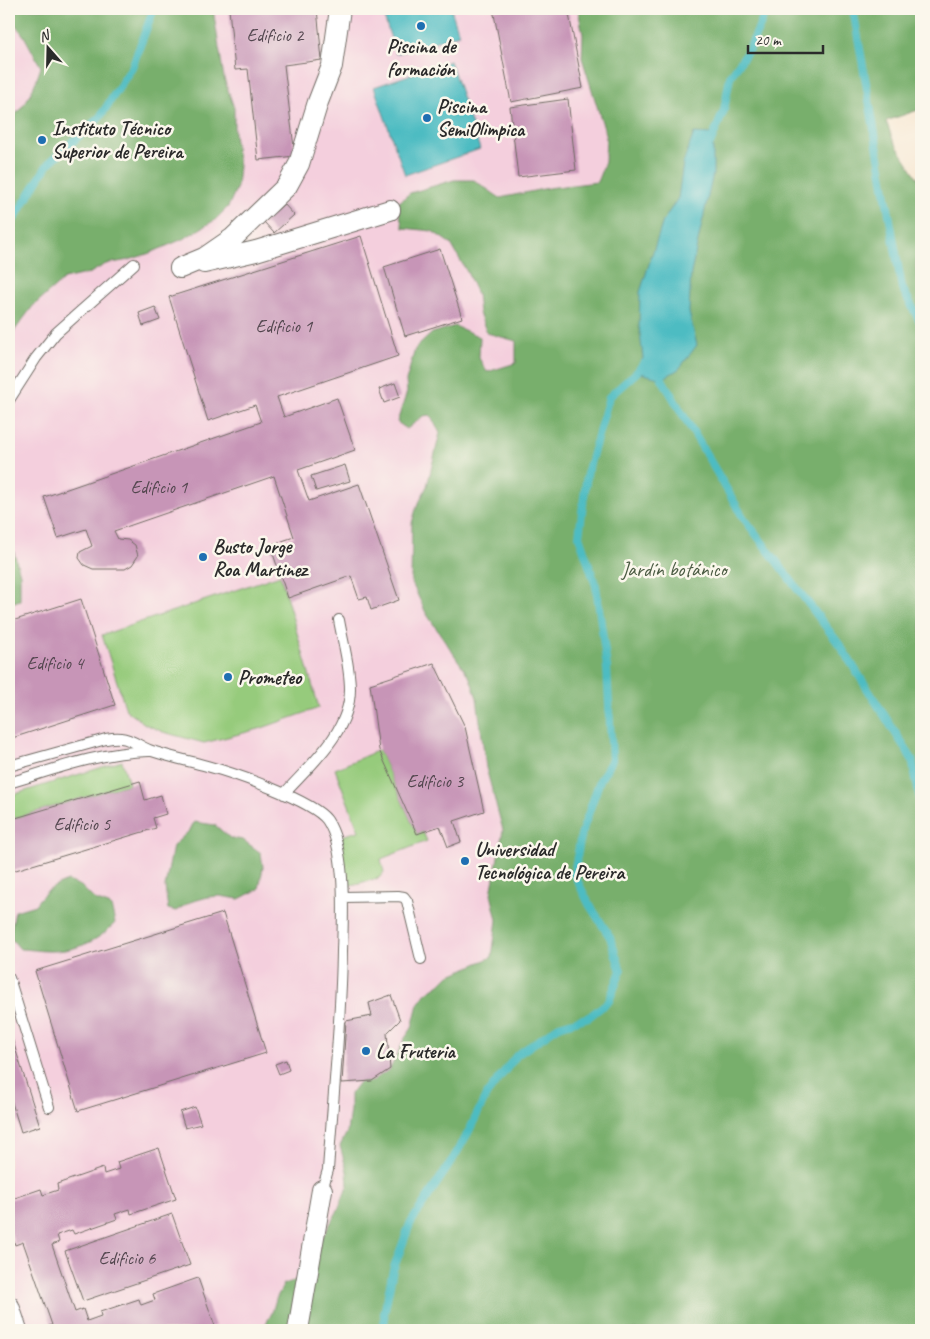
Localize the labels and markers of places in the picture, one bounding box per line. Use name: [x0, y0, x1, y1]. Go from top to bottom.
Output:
marker: Piscina de formación: [415, 20, 427, 32]
place label: Piscina de formación: [387, 34, 458, 82]
place label: Piscina SemiOlimpica: [437, 94, 526, 142]
marker: Piscina SemiOlimpica: [421, 112, 433, 124]
place label: Instituto Técnico Superior de Pereira: [52, 116, 184, 164]
marker: Instituto Técnico Superior de Pereira: [36, 134, 48, 146]
place label: Busto Jorge Roa Martinez: [213, 534, 310, 582]
marker: Busto Jorge Roa Martinez: [197, 551, 209, 563]
place label: Prometeo: [238, 665, 303, 690]
marker: Prometeo: [222, 671, 234, 683]
place label: Universidad Tecnológica de Pereira: [475, 837, 626, 885]
marker: Universidad Tecnológica de Pereira: [459, 855, 471, 867]
place label: La Fruteria: [376, 1039, 457, 1064]
marker: La Fruteria: [360, 1045, 372, 1057]

